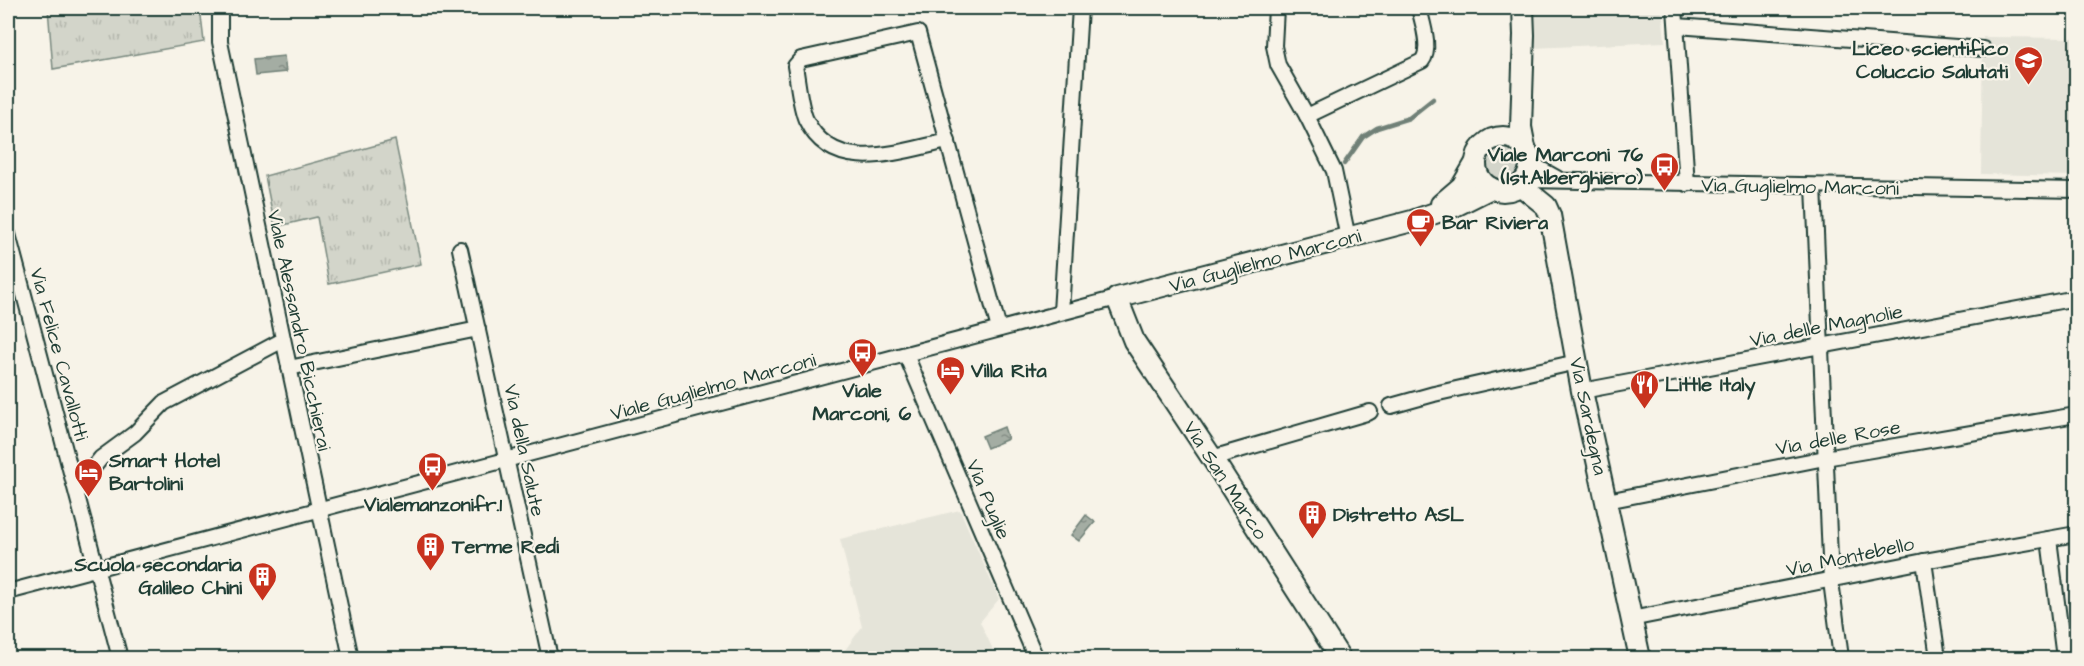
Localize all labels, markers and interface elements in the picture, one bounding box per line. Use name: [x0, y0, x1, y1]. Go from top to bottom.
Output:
place label: Liceo scientifico Coluccio Salutati: [1852, 35, 2009, 86]
school or university icon: Liceo scientifico Coluccio Salutati: [2013, 44, 2045, 86]
place label: Viale Marconi 76 (Ist.Alberghiero): [1487, 141, 1643, 193]
bus stop icon: Viale Marconi 76 (Ist.Alberghiero): [1648, 150, 1680, 192]
street label: Via Guglielmo Marconi: [1701, 171, 1899, 204]
cafe icon: Bar Riviera: [1405, 206, 1437, 248]
street label: Viale Alessandro Bicchierai: [260, 207, 338, 453]
place label: Bar Riviera: [1442, 209, 1549, 237]
street label: Via Guglielmo Marconi: [1166, 222, 1365, 301]
street label: Via Felice Cavallotti: [23, 265, 96, 444]
street label: Via delle Magnolie: [1747, 297, 1905, 356]
bus stop icon: Viale Marconi, 6: [846, 336, 878, 378]
street label: Viale Guglielmo Marconi: [607, 346, 819, 429]
hotel icon: Villa Rita: [934, 354, 966, 396]
street label: Via Sardegna: [1561, 355, 1614, 478]
place label: Villa Rita: [970, 357, 1047, 385]
restaurant icon: Little Italy: [1628, 368, 1660, 410]
place label: Little Italy: [1665, 371, 1755, 400]
place label: Viale Marconi, 6: [813, 377, 912, 428]
street label: Via della Salute: [496, 382, 552, 519]
street label: Via delle Rose: [1774, 413, 1903, 463]
street label: Via San Marco: [1176, 416, 1274, 545]
place label: Smart Hotel Bartolini: [108, 447, 220, 498]
bus stop icon: Vialemanzonifr.1: [417, 450, 449, 492]
street label: Via Puglie: [958, 455, 1017, 544]
hotel icon: Smart Hotel Bartolini: [72, 456, 104, 498]
place label: Vialemanzonifr.1: [363, 491, 502, 519]
building icon: Distretto ASL: [1296, 498, 1328, 540]
place label: Distretto ASL: [1333, 501, 1464, 529]
building icon: Terme Redi: [415, 530, 447, 572]
street label: Via Montebello: [1784, 530, 1917, 584]
place label: Terme Redi: [451, 533, 560, 561]
place label: Scuola secondaria Galileo Chini: [73, 551, 243, 602]
building icon: Scuola secondaria Galileo Chini: [247, 560, 279, 602]

